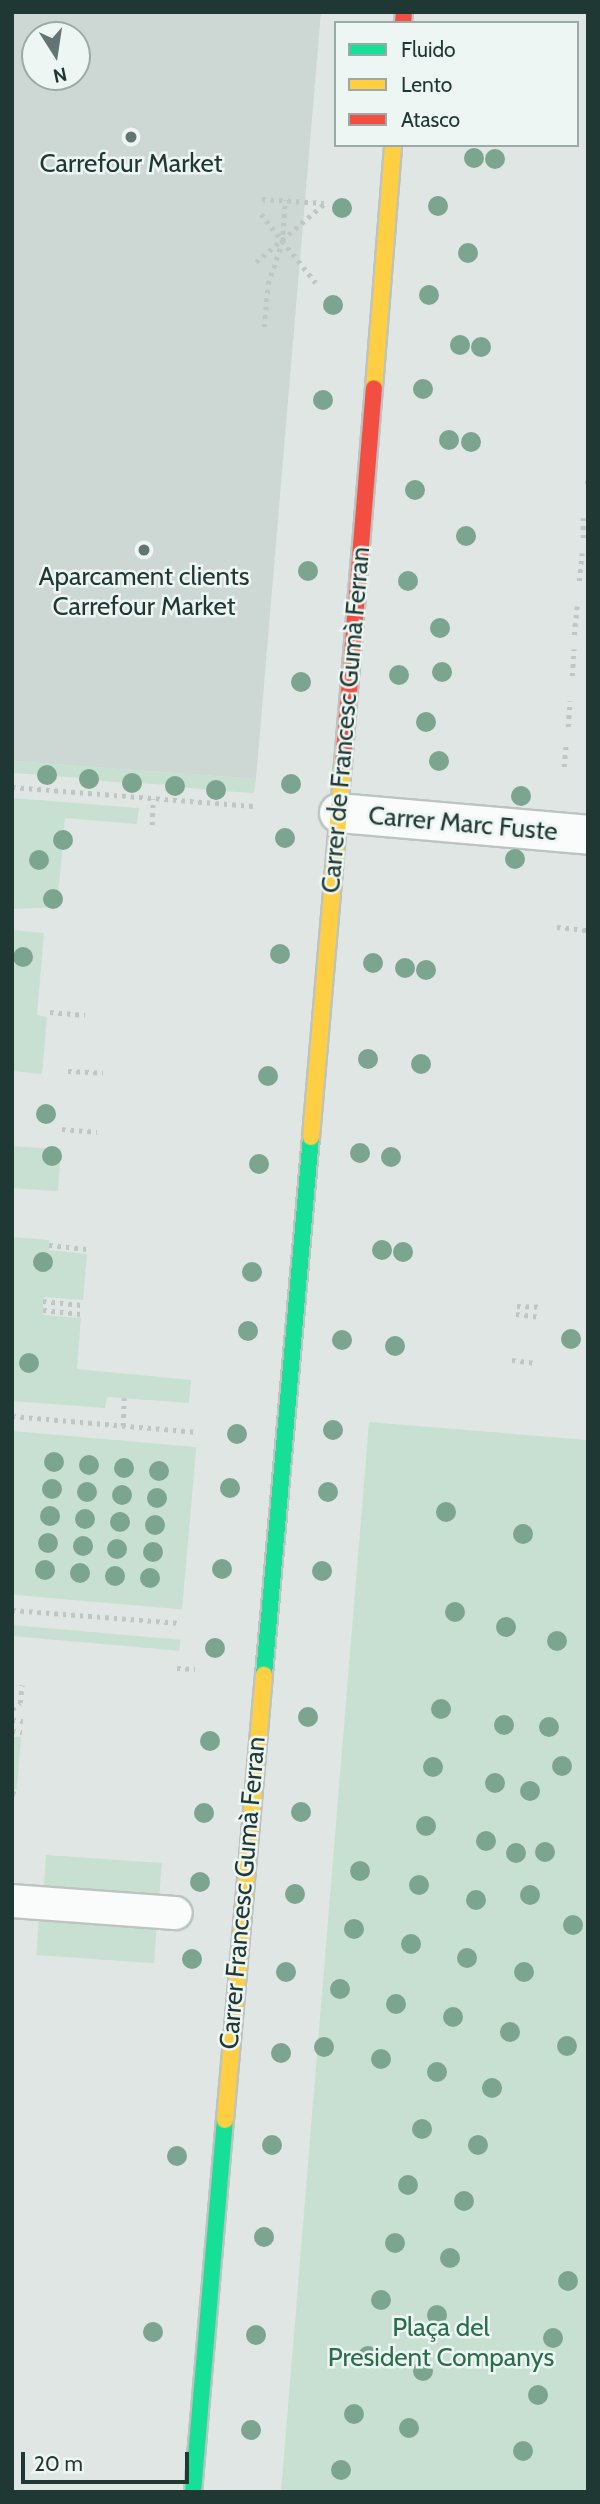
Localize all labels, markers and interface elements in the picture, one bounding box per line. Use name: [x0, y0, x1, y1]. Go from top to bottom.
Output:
north arrow: [21, 21, 91, 91]
legend: [334, 21, 579, 147]
text: Fluido: [401, 37, 456, 62]
text: N: [51, 62, 69, 88]
text: Lento: [401, 72, 452, 97]
text: Atasco: [401, 107, 460, 132]
marker: Carrefour Market: [123, 129, 139, 145]
place label: Carrefour Market: [39, 148, 223, 180]
marker: Aparcament clients Carrefour Market: [136, 542, 152, 558]
street label: Carrer de Francesc Gumà Ferran: [315, 546, 377, 894]
place label: Aparcament clients Carrefour Market: [39, 561, 249, 622]
street label: Carrer Marc Fuste: [367, 800, 559, 848]
street label: Carrer Francesc Gumà Ferran: [214, 1735, 272, 2051]
park label: Plaça del President Companys: [328, 2312, 554, 2374]
scale bar: [24, 2438, 192, 2482]
text: 20 m: [34, 2451, 83, 2476]

